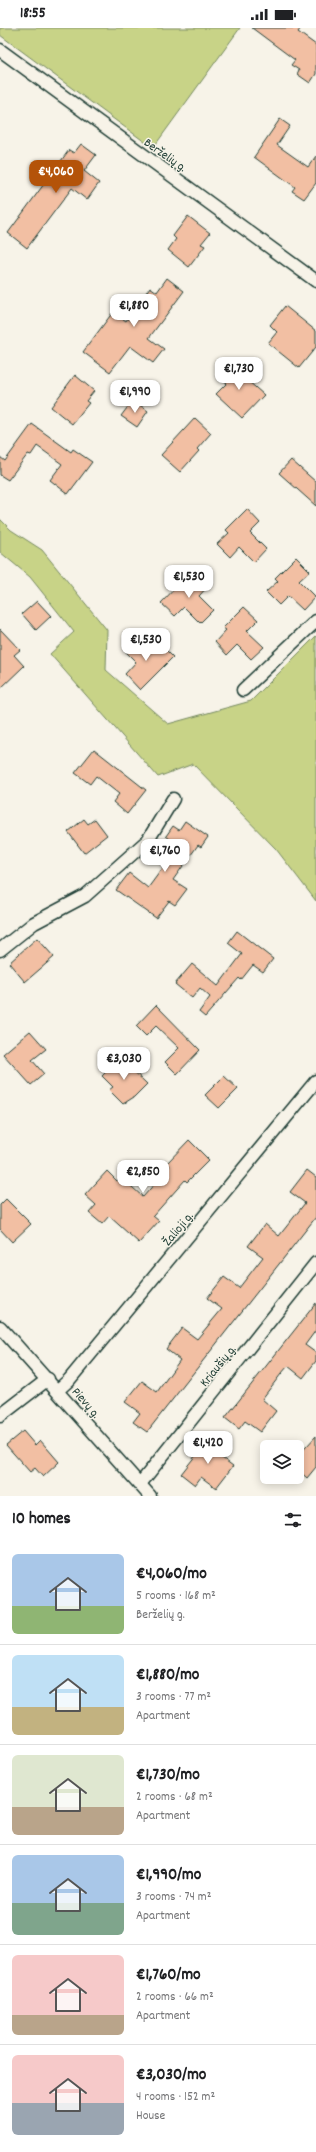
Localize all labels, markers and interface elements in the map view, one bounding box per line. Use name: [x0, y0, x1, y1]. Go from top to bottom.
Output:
text: 18:55: [20, 3, 46, 25]
street label: Berželių g.: [139, 134, 190, 178]
pin: €4,060: [23, 160, 89, 194]
text: €4,060: [38, 163, 74, 182]
pin: €1,880: [101, 294, 167, 328]
text: €1,880: [119, 297, 149, 316]
pin: €1,730: [206, 357, 272, 391]
text: €1,730: [224, 360, 254, 379]
pin: €1,990: [102, 380, 168, 414]
text: €1,990: [119, 383, 151, 402]
pin: €1,530: [156, 565, 222, 599]
text: €1,530: [173, 568, 205, 587]
pin: €1,530: [113, 628, 179, 662]
text: €1,530: [130, 631, 162, 650]
pin: €1,760: [132, 839, 198, 873]
text: €1,760: [149, 842, 181, 861]
pin: €3,030: [91, 1047, 157, 1081]
text: €3,030: [106, 1050, 142, 1069]
pin: €2,850: [110, 1160, 176, 1194]
text: €2,850: [126, 1163, 160, 1182]
street label: Žalioji g.: [159, 1208, 199, 1251]
street label: Kriaušių g.: [196, 1341, 242, 1392]
street label: Pievų g.: [66, 1384, 104, 1423]
pin: €1,420: [175, 1431, 241, 1465]
text: €1,420: [193, 1434, 223, 1453]
map controls: [260, 1440, 304, 1484]
button: layers: [260, 1440, 304, 1484]
text: 10 homes: [12, 1508, 71, 1532]
icon: filters: [282, 1509, 304, 1531]
text: €4,060/mo: [136, 1563, 207, 1587]
icon: home: [44, 1570, 92, 1618]
text: 5 rooms · 168 m²: [136, 1587, 216, 1606]
text: Berželių g.: [136, 1606, 185, 1625]
text: €1,880/mo: [136, 1664, 199, 1688]
icon: home: [44, 1671, 92, 1719]
text: 3 rooms · 77 m²: [136, 1688, 211, 1707]
text: Apartment: [136, 1707, 190, 1726]
text: €1,730/mo: [136, 1764, 200, 1788]
icon: home: [44, 1771, 92, 1819]
text: 2 rooms · 68 m²: [136, 1788, 213, 1807]
text: Apartment: [136, 1807, 190, 1826]
text: €1,990/mo: [136, 1864, 201, 1888]
icon: home: [44, 1871, 92, 1919]
text: 3 rooms · 74 m²: [136, 1888, 212, 1907]
text: Apartment: [136, 1907, 190, 1926]
text: €1,760/mo: [136, 1964, 201, 1988]
icon: home: [44, 1971, 92, 2019]
text: 2 rooms · 66 m²: [136, 1988, 214, 2007]
text: Apartment: [136, 2007, 190, 2026]
text: €3,030/mo: [136, 2064, 206, 2088]
icon: home: [44, 2071, 92, 2119]
text: 4 rooms · 152 m²: [136, 2088, 215, 2107]
text: House: [136, 2107, 165, 2126]

